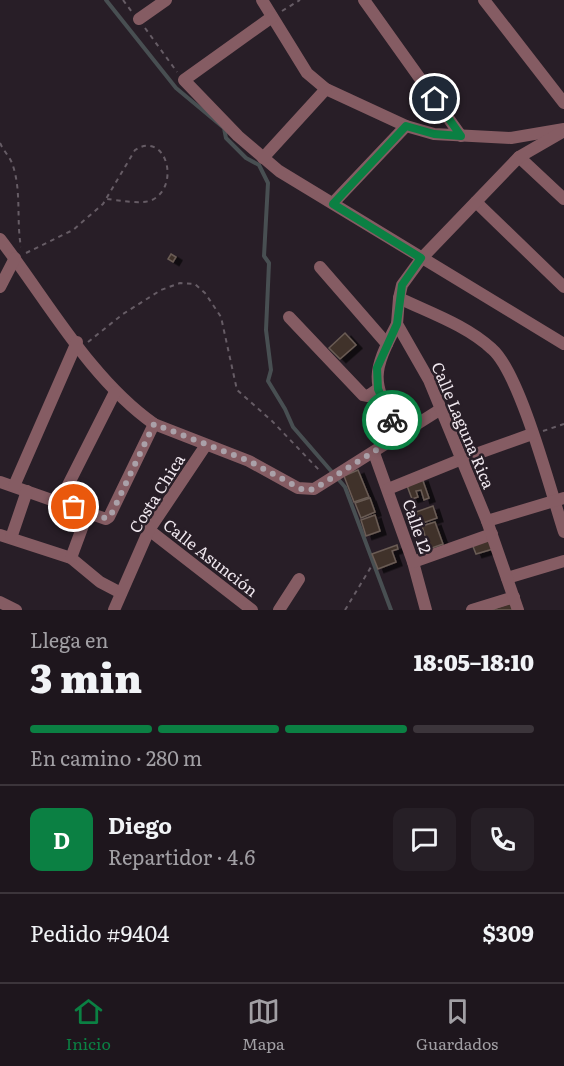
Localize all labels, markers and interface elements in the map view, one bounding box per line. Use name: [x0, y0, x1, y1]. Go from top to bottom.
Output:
pin: [409, 73, 460, 124]
icon: home: [418, 82, 451, 115]
street label: Calle Laguna Rica: [426, 358, 502, 492]
courier: [362, 390, 422, 450]
icon: bike: [376, 404, 409, 437]
street label: Costa Chica: [122, 449, 190, 537]
pin: [48, 481, 99, 532]
icon: bag: [57, 490, 90, 523]
street label: Calle 12: [397, 495, 439, 557]
street label: Calle Asunción: [159, 512, 264, 602]
text: Llega en: [30, 624, 108, 654]
text: 18:05–18:10: [414, 645, 534, 678]
text: 3 min: [30, 647, 142, 705]
text: En camino · 280 m: [30, 742, 202, 772]
text: Diego: [108, 808, 172, 841]
button: chat: [393, 808, 456, 871]
button: phone: [471, 808, 534, 871]
text: D: [53, 823, 70, 856]
text: Repartidor · 4.6: [108, 841, 255, 871]
text: Pedido #9404: [30, 916, 169, 949]
text: $309: [482, 916, 534, 949]
tab: Inicio: [66, 995, 111, 1055]
tab: Mapa: [242, 995, 285, 1055]
tab: Guardados: [416, 995, 498, 1055]

